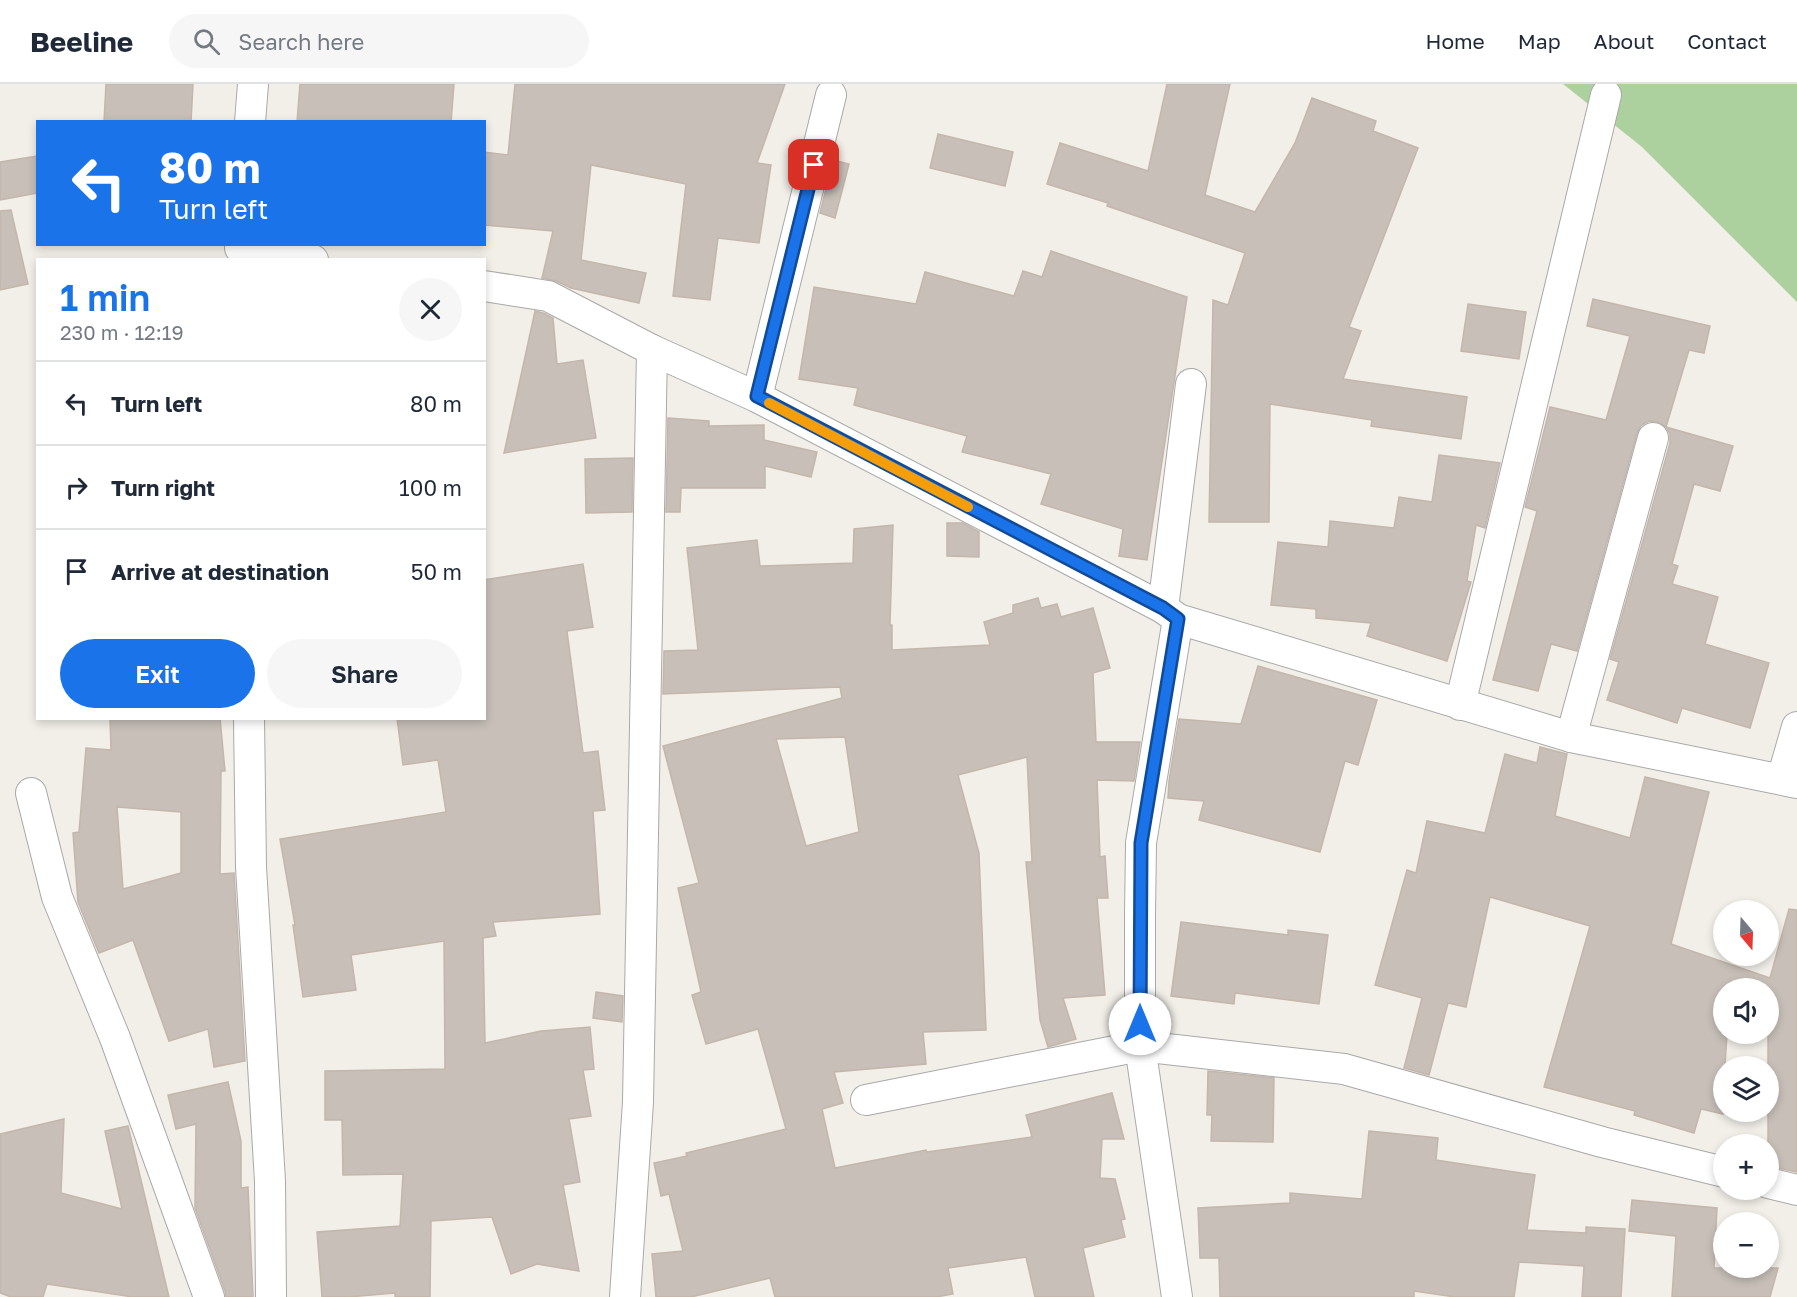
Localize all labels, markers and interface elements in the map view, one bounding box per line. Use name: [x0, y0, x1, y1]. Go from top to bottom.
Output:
search box: [169, 14, 589, 68]
text: Beeline: [30, 25, 133, 58]
icon: search: [190, 25, 223, 58]
text: Search here: [238, 28, 364, 55]
text: Home: [1425, 28, 1485, 54]
text: Map: [1518, 28, 1561, 54]
text: About: [1594, 28, 1654, 54]
text: Contact: [1687, 28, 1767, 54]
pin: [788, 139, 839, 190]
text: 80 m: [159, 142, 260, 192]
icon: left: [60, 144, 138, 222]
icon: arrive: [797, 148, 830, 181]
text: Turn left: [159, 193, 268, 225]
text: 1 min: [60, 276, 150, 319]
button: close: [399, 278, 462, 341]
text: 230 m · 12:19: [60, 320, 184, 344]
icon: left: [60, 387, 93, 420]
text: Turn left: [111, 390, 202, 417]
text: 80 m: [410, 390, 462, 417]
icon: right: [60, 471, 93, 504]
text: Turn right: [111, 474, 215, 501]
text: 100 m: [399, 474, 462, 501]
icon: arrive: [60, 555, 93, 588]
text: Arrive at destination: [111, 558, 329, 585]
text: 50 m: [411, 558, 462, 585]
button: Exit: [60, 639, 255, 708]
button: Share: [267, 639, 462, 708]
north arrow: [1713, 900, 1779, 966]
map controls: [1713, 900, 1779, 1278]
button: sound: [1713, 978, 1779, 1044]
position arrow: [1108, 992, 1172, 1056]
button: layers: [1713, 1056, 1779, 1122]
button: +: [1713, 1134, 1779, 1200]
button: −: [1713, 1212, 1779, 1278]

